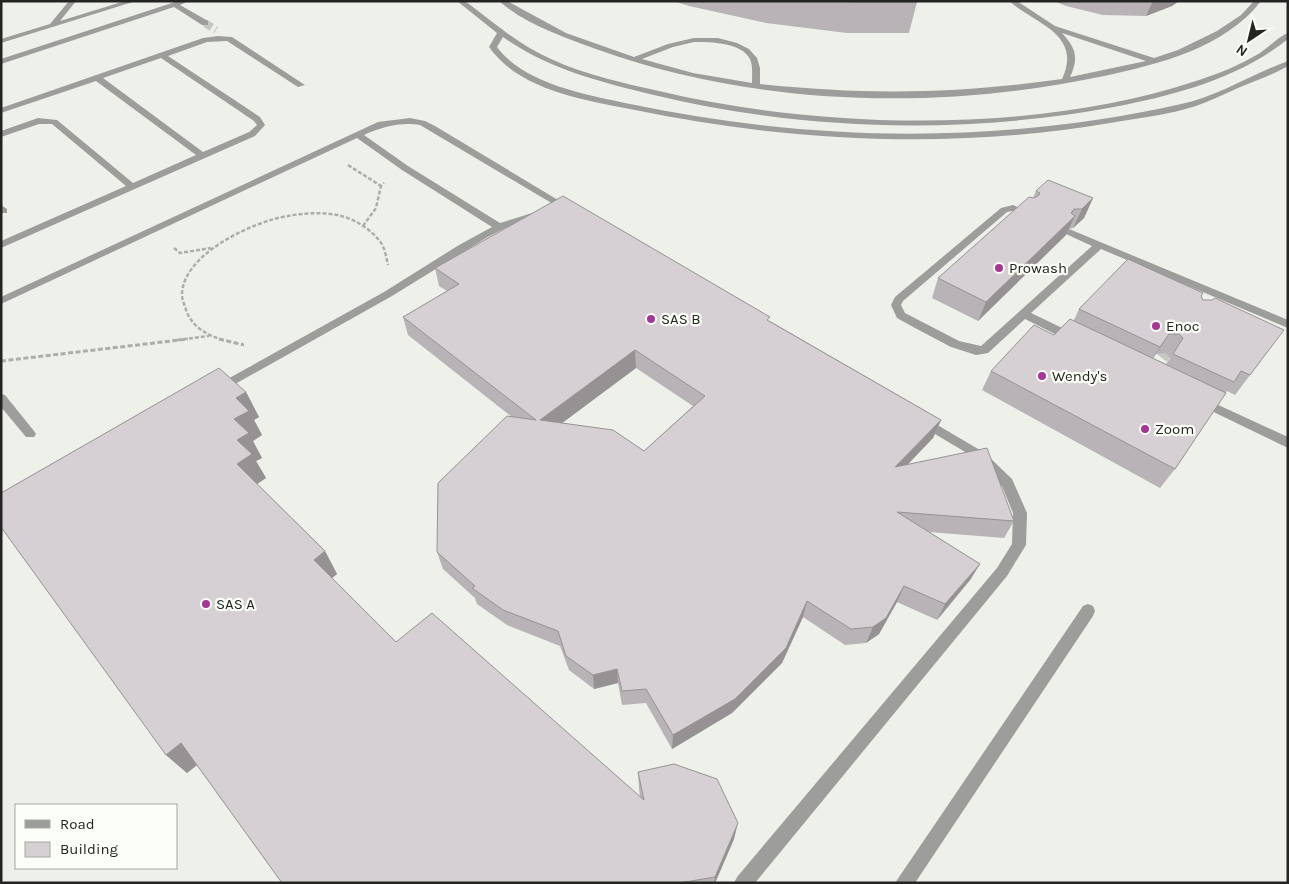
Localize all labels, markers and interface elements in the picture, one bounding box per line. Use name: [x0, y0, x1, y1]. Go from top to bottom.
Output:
north arrow: [1224, 15, 1274, 65]
text: N: [1233, 40, 1251, 60]
place label: Prowash: [1009, 259, 1067, 277]
marker: Prowash: [993, 262, 1005, 274]
place label: SAS B: [661, 310, 701, 328]
marker: SAS B: [645, 313, 657, 325]
place label: Enoc: [1166, 317, 1199, 335]
marker: Enoc: [1150, 320, 1162, 332]
place label: Wendy's: [1052, 367, 1107, 385]
marker: Wendy's: [1036, 370, 1048, 382]
place label: Zoom: [1155, 420, 1194, 438]
marker: Zoom: [1139, 423, 1151, 435]
place label: SAS A: [216, 595, 255, 613]
marker: SAS A: [200, 598, 212, 610]
legend: [15, 804, 178, 869]
text: Road: [60, 815, 95, 833]
text: Building: [60, 840, 118, 858]

